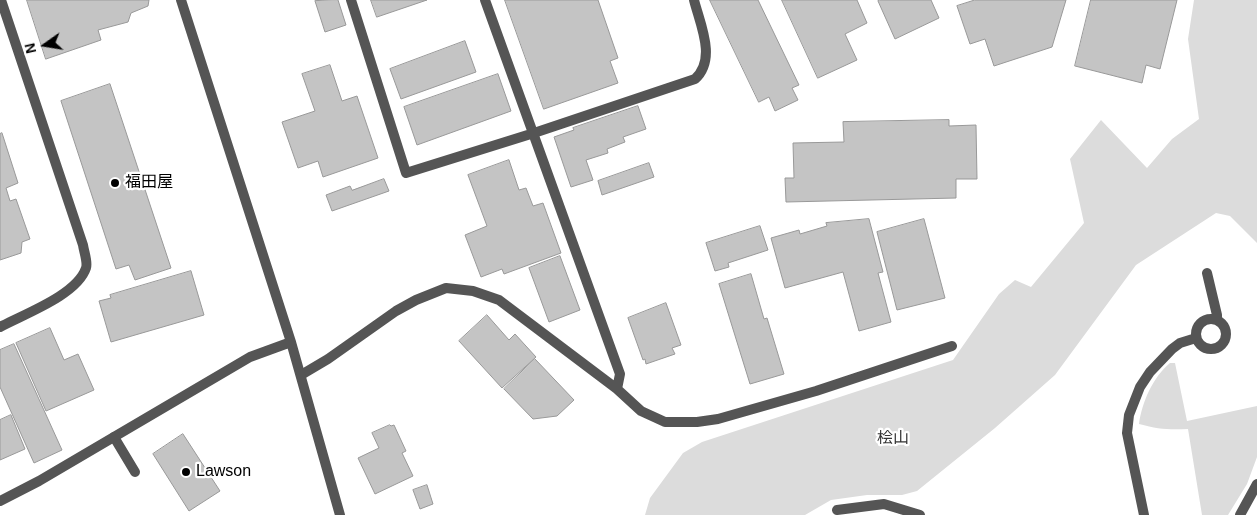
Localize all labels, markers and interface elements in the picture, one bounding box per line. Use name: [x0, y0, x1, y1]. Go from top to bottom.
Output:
north arrow: [20, 20, 70, 70]
text: N: [21, 42, 39, 55]
place label: 福田屋: [125, 173, 173, 193]
marker: 福田屋: [109, 177, 121, 189]
park label: 桧山: [877, 429, 909, 449]
place label: Lawson: [196, 462, 251, 482]
marker: Lawson: [180, 466, 192, 478]

